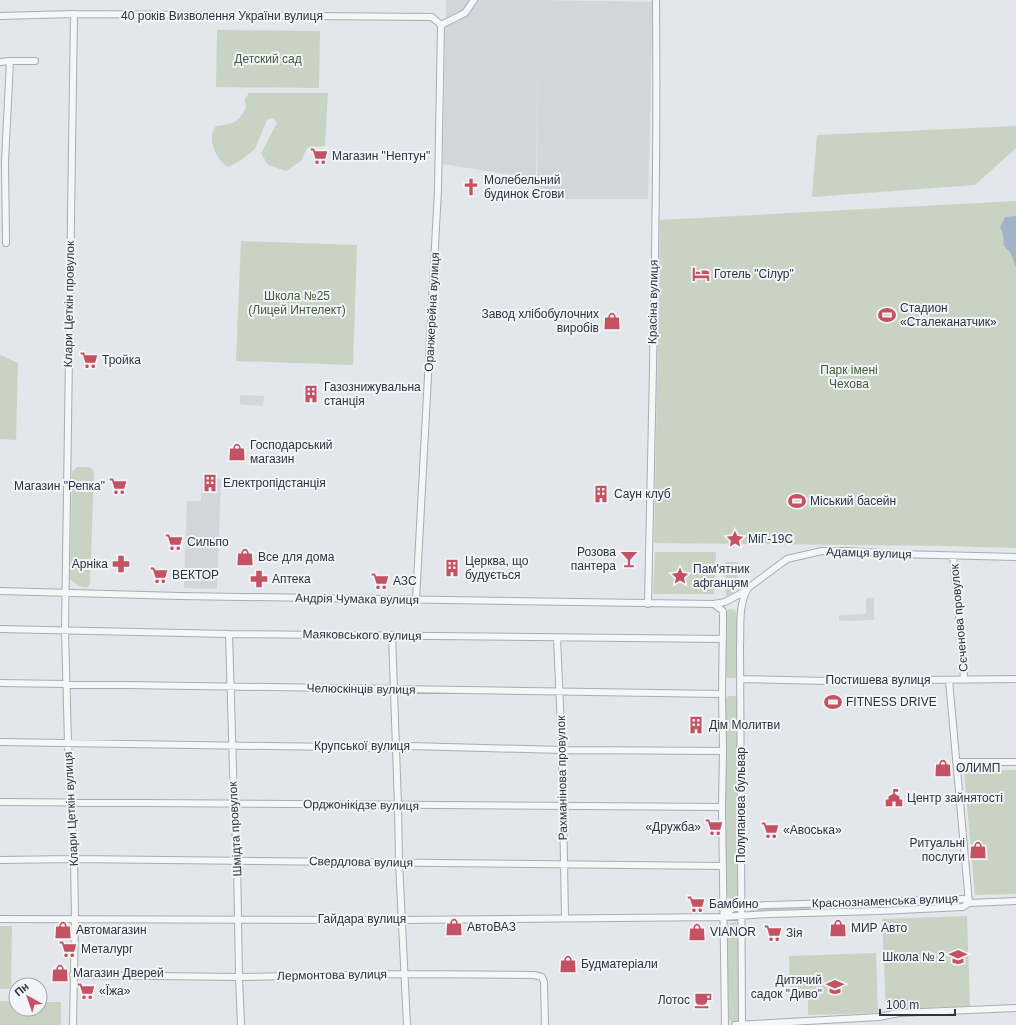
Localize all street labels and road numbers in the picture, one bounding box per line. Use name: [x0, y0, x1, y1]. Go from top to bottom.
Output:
street label: 40 років Визволення України вулиця: [121, 9, 323, 23]
street label: Клари Цеткін провулок: [61, 240, 77, 367]
street label: Оранжерейна вулиця: [422, 252, 442, 372]
street label: Красіна вулиця: [645, 260, 661, 344]
street label: Адамця вулиця: [826, 545, 912, 561]
street label: Сєченова провулок: [947, 563, 971, 672]
street label: Андрія Чумака вулиця: [295, 591, 419, 607]
street label: Маяковського вулиця: [302, 627, 422, 643]
street label: Постишева вулиця: [826, 673, 930, 687]
street label: Челюскінців вулиця: [306, 681, 416, 697]
street label: Рахманінова провулок: [554, 715, 570, 841]
street label: Крупської вулиця: [314, 739, 410, 753]
street label: Полупанова бульвар: [734, 747, 748, 863]
street label: Клари Цеткін вулиця: [61, 751, 81, 867]
street label: Шмідта провулок: [225, 780, 244, 877]
street label: Орджонікідзе вулиця: [303, 797, 419, 813]
street label: Свердлова вулиця: [309, 854, 413, 870]
street label: Краснознаменська вулиця: [812, 891, 958, 911]
street label: Гайдара вулиця: [318, 912, 406, 926]
street label: Лермонтова вулиця: [277, 967, 387, 983]

